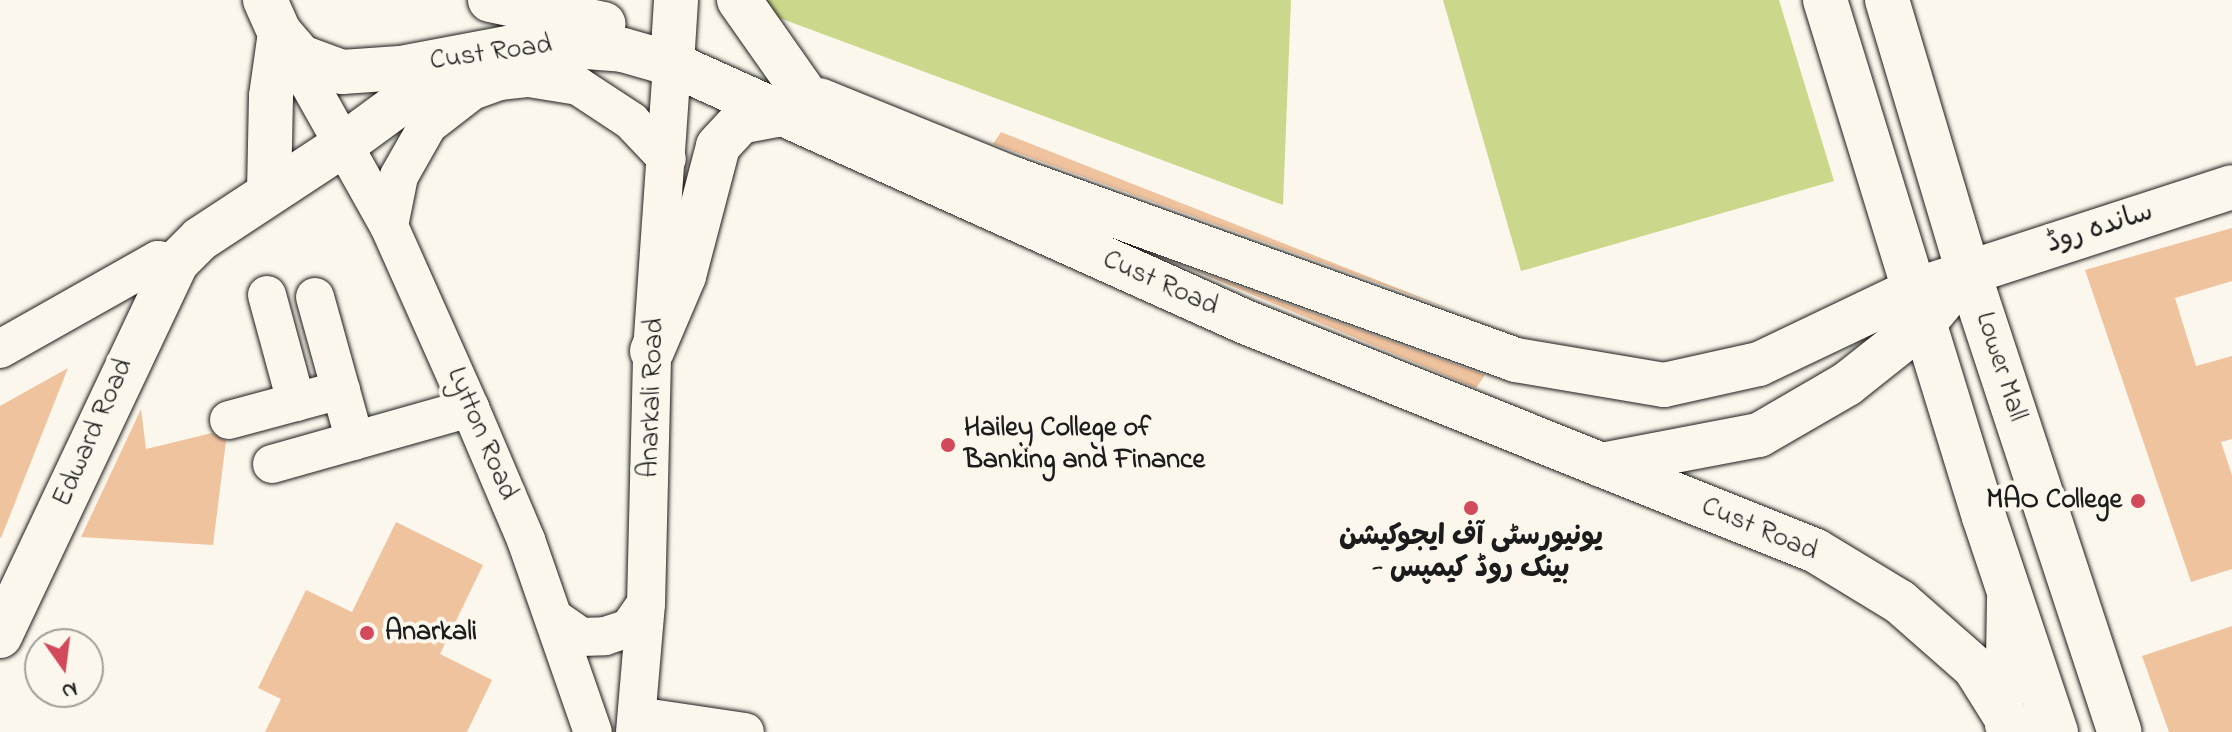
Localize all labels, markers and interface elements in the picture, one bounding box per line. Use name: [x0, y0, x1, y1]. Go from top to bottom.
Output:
street label: Cust Road: [428, 29, 554, 79]
street label: ساندہ روڈ: [2042, 196, 2158, 262]
street label: Cust Road: [1097, 244, 1223, 324]
street label: Lower Mall: [1967, 308, 2033, 426]
street label: Anarkali Road: [633, 318, 673, 478]
street label: Edward Road: [46, 354, 142, 512]
street label: Lytton Road: [438, 363, 524, 505]
place label: Hailey College of Banking and Finance: [964, 412, 1205, 478]
marker: Hailey College of Banking and Finance: [939, 436, 957, 454]
place label: MAO College: [1986, 484, 2122, 518]
street label: Cust Road: [1696, 491, 1822, 569]
marker: MAO College: [2129, 492, 2147, 510]
marker: یونیورسٹی آف ایجوکیشن - بینک روڈ کیمپس: [1462, 499, 1480, 517]
place label: یونیورسٹی آف ایجوکیشن - بینک روڈ کیمپس: [1339, 521, 1603, 587]
place label: Anarkali: [385, 616, 477, 650]
marker: Anarkali: [356, 622, 378, 644]
north arrow: [24, 628, 104, 708]
text: N: [58, 672, 80, 707]

